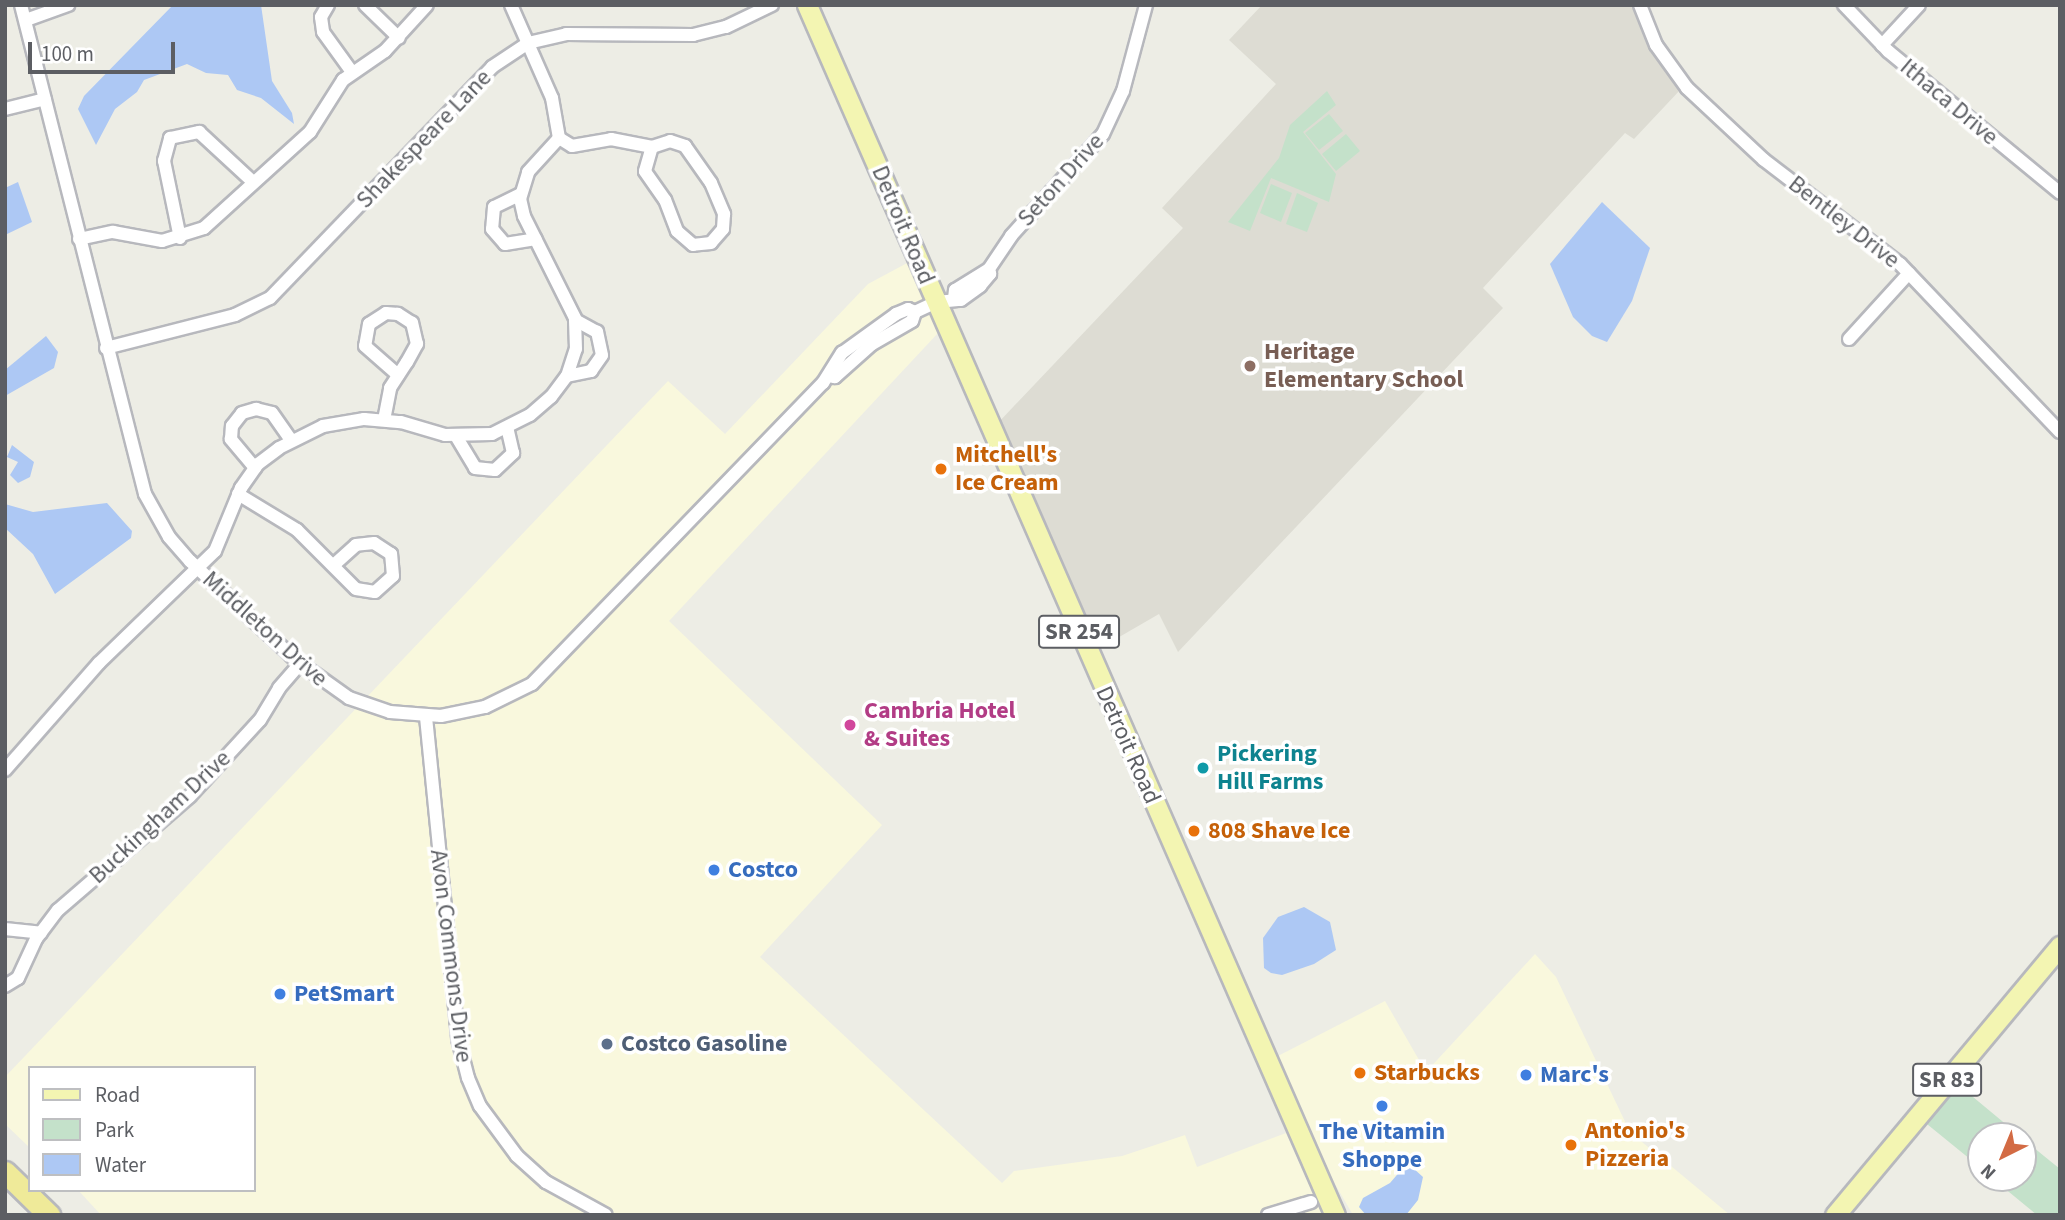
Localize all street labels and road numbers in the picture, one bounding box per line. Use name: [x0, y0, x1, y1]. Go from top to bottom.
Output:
street label: Ithaca Drive: [1894, 53, 2004, 151]
street label: Shakespeare Lane: [350, 64, 498, 214]
street label: Seton Drive: [1012, 128, 1110, 232]
street label: Detroit Road: [865, 161, 941, 289]
street label: Bentley Drive: [1783, 170, 1905, 274]
street label: Middleton Drive: [196, 565, 334, 693]
road number: SR 254: [1037, 612, 1121, 652]
street label: Detroit Road: [1089, 682, 1167, 808]
street label: Buckingham Drive: [83, 744, 237, 890]
street label: Avon Commons Drive: [424, 848, 478, 1064]
road number: SR 83: [1912, 1060, 1982, 1100]

